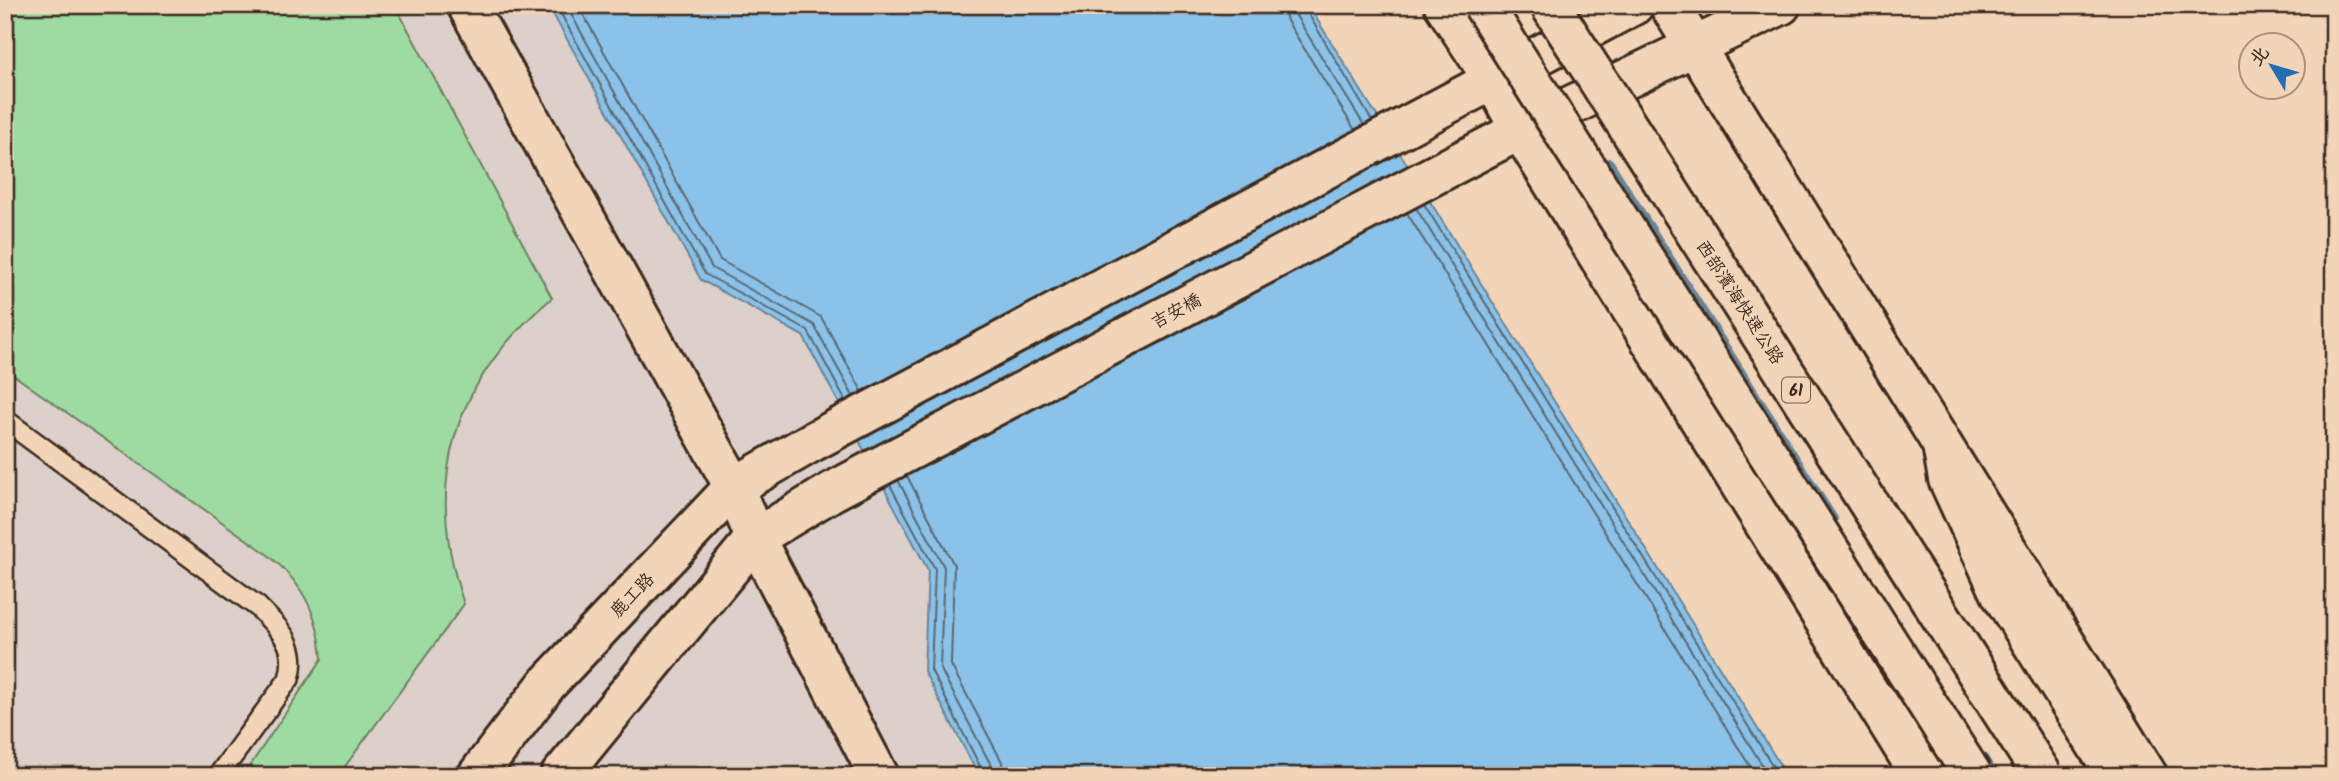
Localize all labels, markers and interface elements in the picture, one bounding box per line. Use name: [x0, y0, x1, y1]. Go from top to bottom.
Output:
north arrow: [2238, 32, 2308, 102]
text: 北: [2243, 40, 2278, 73]
street label: 西部濱海快速公路: [1687, 235, 1790, 371]
street label: 吉安橋: [1146, 287, 1207, 338]
road number: 61: [1782, 378, 1810, 402]
street label: 鹿工路: [604, 567, 662, 626]

